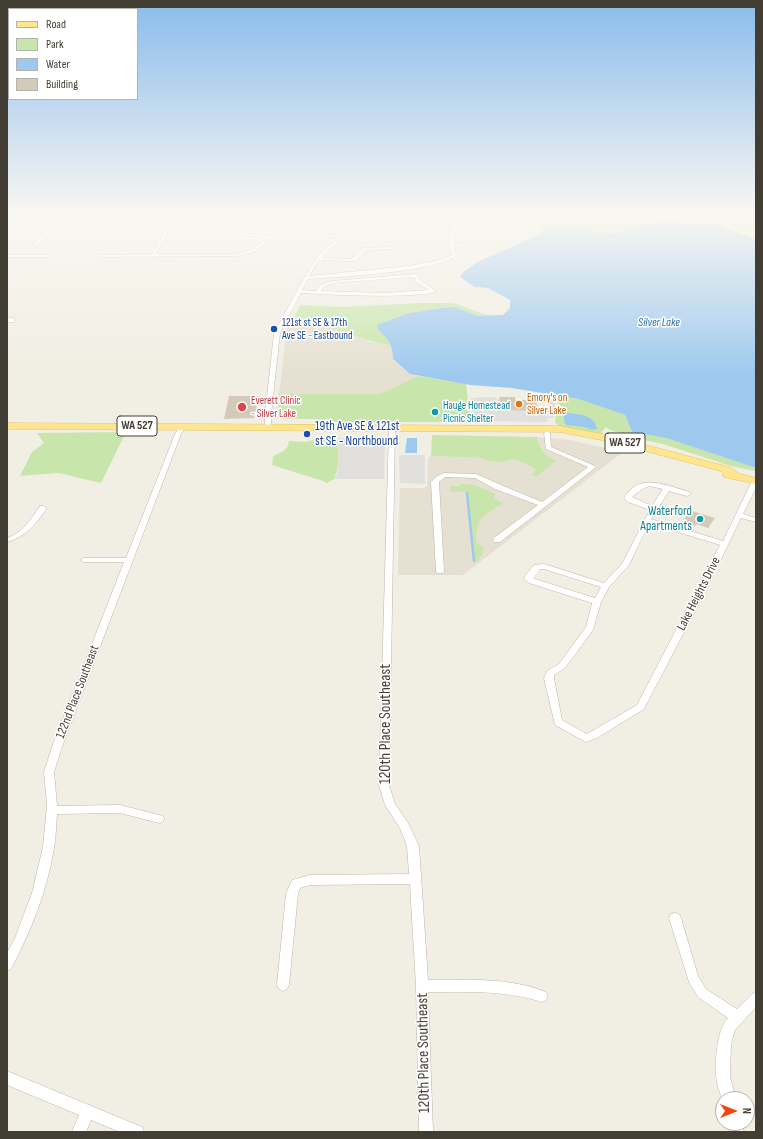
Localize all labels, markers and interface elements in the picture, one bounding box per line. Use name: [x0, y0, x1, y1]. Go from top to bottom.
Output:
legend: [8, 8, 138, 100]
text: Road: [46, 17, 66, 32]
text: Park: [46, 37, 64, 52]
text: Water: [46, 57, 70, 72]
text: Building: [46, 77, 78, 92]
place label: 121st st SE & 17th Ave SE - Eastbound: [282, 316, 353, 342]
water label: Silver Lake: [638, 316, 680, 330]
marker: 121st st SE & 17th Ave SE - Eastbound: [269, 324, 279, 334]
place label: Emory's on Silver Lake: [527, 391, 567, 417]
place label: Everett Clinic - Silver Lake: [251, 394, 301, 420]
place label: Hauge Homestead Picnic Shelter: [443, 399, 510, 425]
marker: Emory's on Silver Lake: [514, 399, 524, 409]
marker: Everett Clinic - Silver Lake: [236, 401, 248, 413]
marker: Hauge Homestead Picnic Shelter: [430, 407, 440, 417]
road number: WA 527: [117, 416, 157, 436]
place label: 19th Ave SE & 121st st SE - Northbound: [315, 419, 400, 450]
marker: 19th Ave SE & 121st st SE - Northbound: [302, 429, 312, 439]
road number: WA 527: [605, 433, 645, 453]
place label: Waterford Apartments: [640, 504, 692, 535]
marker: Waterford Apartments: [695, 514, 705, 524]
street label: Lake Heights Drive: [674, 555, 724, 633]
street label: 122nd Place Southeast: [53, 643, 103, 741]
street label: 120th Place Southeast: [376, 664, 396, 784]
street label: 120th Place Southeast: [413, 993, 435, 1113]
north arrow: [715, 1091, 755, 1131]
text: N: [740, 1108, 753, 1114]

